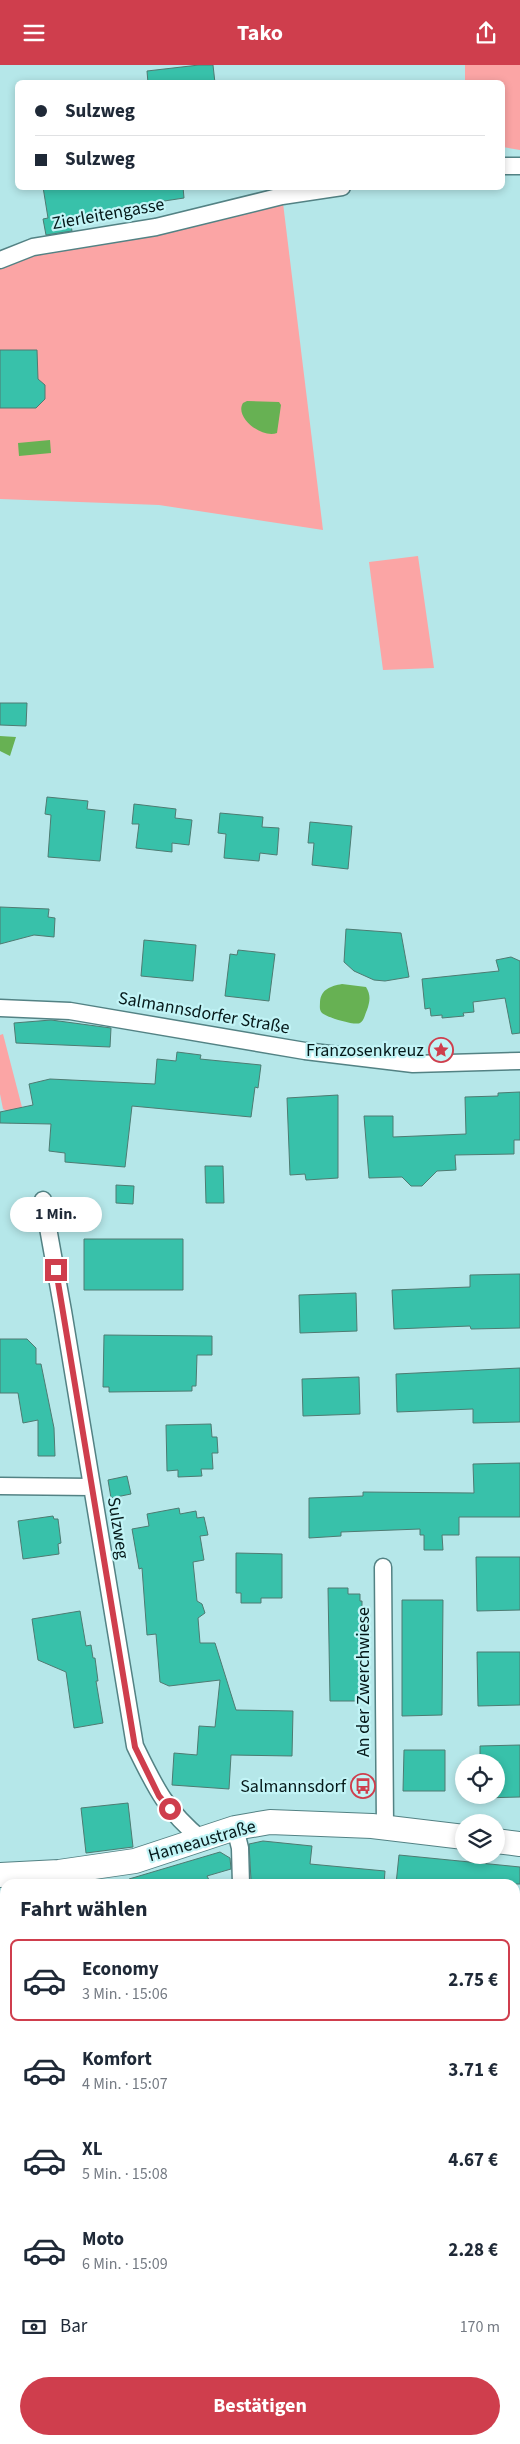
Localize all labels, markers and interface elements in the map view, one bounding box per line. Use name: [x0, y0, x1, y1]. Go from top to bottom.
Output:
text: Tako: [237, 17, 283, 49]
icon: menu: [20, 19, 48, 47]
icon: share: [472, 19, 500, 47]
text: Sulzweg: [65, 98, 135, 125]
text: Sulzweg: [65, 146, 135, 173]
street label: Zierleitengasse: [50, 192, 166, 236]
street label: Salmannsdorfer Straße: [116, 986, 292, 1040]
place icon: Franzosenkreuz: [428, 1037, 454, 1063]
place label: Franzosenkreuz: [306, 1038, 424, 1063]
callout: 1 Min.: [10, 1197, 102, 1233]
text: 1 Min.: [35, 1203, 77, 1225]
route end: [45, 1259, 67, 1281]
street label: Sulzweg: [101, 1495, 135, 1561]
street label: An der Zwerchwiese: [351, 1607, 376, 1757]
map controls: [455, 1754, 505, 1864]
button: locate: [455, 1754, 505, 1804]
bus stop icon: Salmannsdorf: [350, 1773, 376, 1799]
place label: Salmannsdorf: [240, 1774, 347, 1799]
route start: [159, 1798, 181, 1820]
street label: Hameaustraße: [145, 1814, 259, 1868]
button: layers: [455, 1814, 505, 1864]
text: Fahrt wählen: [20, 1893, 148, 1925]
text: Economy: [82, 1956, 159, 1983]
icon: car: [22, 1958, 67, 2003]
text: 2.75 €: [448, 1967, 498, 1994]
text: 3 Min. · 15:06: [82, 1983, 168, 2005]
text: Komfort: [82, 2046, 152, 2073]
icon: car: [22, 2048, 67, 2093]
text: 3.71 €: [448, 2057, 498, 2084]
text: 4 Min. · 15:07: [82, 2073, 168, 2095]
text: XL: [82, 2136, 103, 2163]
icon: car: [22, 2138, 67, 2183]
text: 4.67 €: [448, 2147, 498, 2174]
text: 5 Min. · 15:08: [82, 2163, 168, 2185]
text: Moto: [82, 2226, 124, 2253]
icon: car: [22, 2228, 67, 2273]
text: 2.28 €: [448, 2237, 498, 2264]
text: 6 Min. · 15:09: [82, 2253, 168, 2275]
icon: cash: [20, 2313, 48, 2341]
text: Bar: [60, 2313, 87, 2340]
text: 170 m: [460, 2316, 500, 2338]
button: Bestätigen: [20, 2377, 500, 2435]

